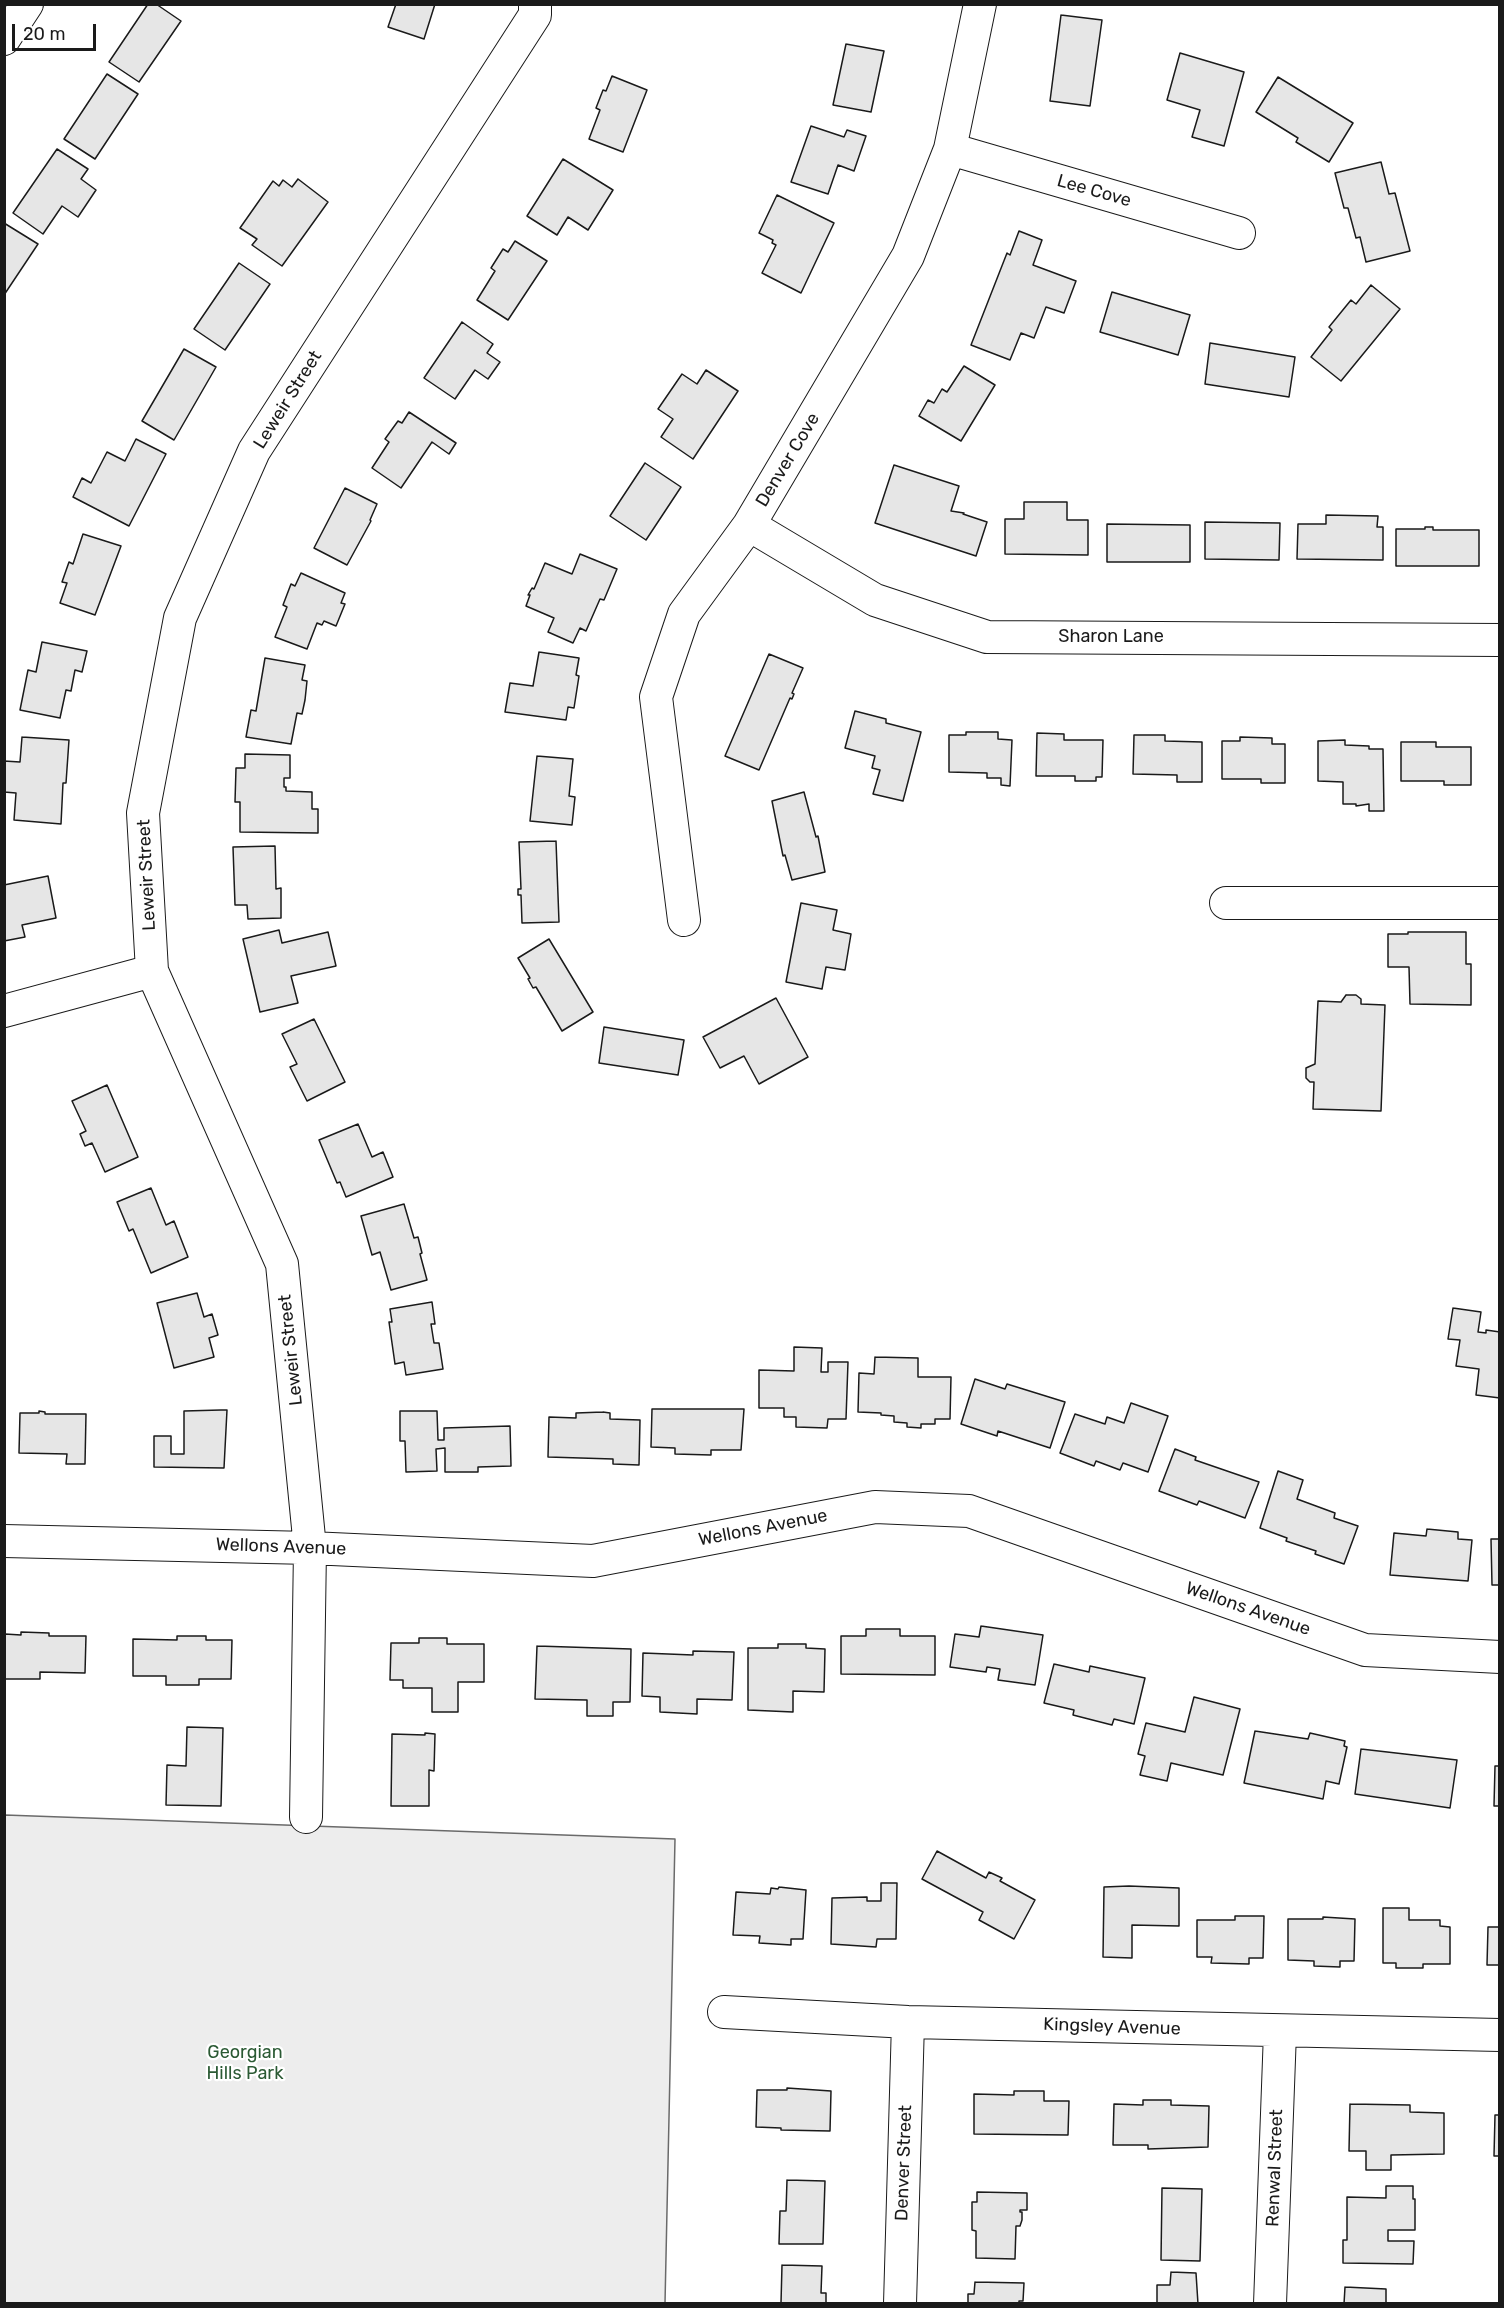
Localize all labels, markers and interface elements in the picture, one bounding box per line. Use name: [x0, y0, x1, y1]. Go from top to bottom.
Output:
scale bar: [15, 12, 99, 50]
text: 20 m: [23, 23, 65, 45]
street label: Lee Cove: [1054, 170, 1134, 212]
street label: Leweir Street: [249, 347, 327, 453]
street label: Denver Cove: [751, 409, 825, 511]
street label: Sharon Lane: [1058, 626, 1164, 648]
street label: Leweir Street: [133, 819, 161, 931]
street label: Leweir Street: [274, 1293, 308, 1407]
street label: Wellons Avenue: [697, 1505, 829, 1551]
street label: Wellons Avenue: [215, 1534, 347, 1560]
street label: Wellons Avenue: [1183, 1578, 1313, 1640]
street label: Kingsley Avenue: [1043, 2014, 1181, 2040]
park label: Georgian Hills Park: [207, 2042, 283, 2084]
street label: Denver Street: [891, 2105, 917, 2221]
street label: Renwal Street: [1262, 2109, 1288, 2227]

